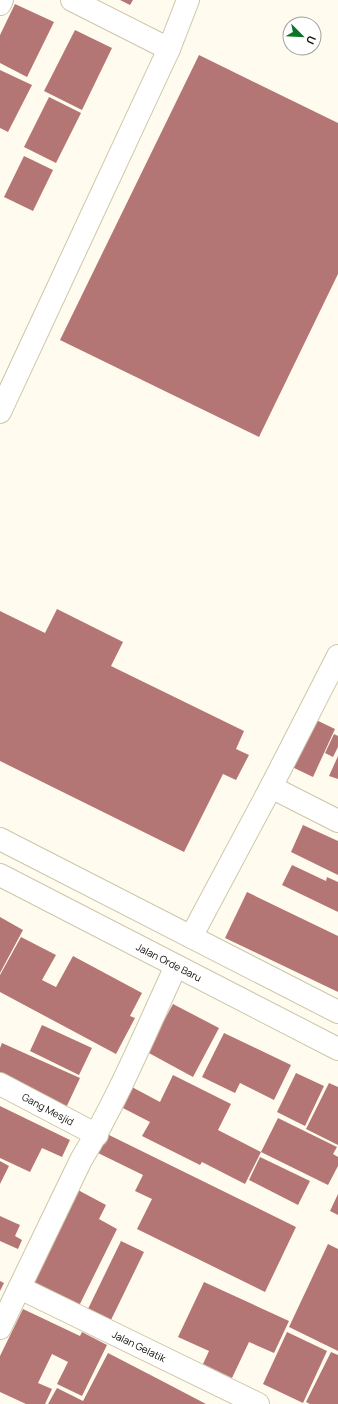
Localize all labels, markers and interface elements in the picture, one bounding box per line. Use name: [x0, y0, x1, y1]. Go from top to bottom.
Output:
north arrow: [282, 16, 322, 56]
text: U: [303, 34, 320, 47]
street label: Jalan Orde Baru: [134, 939, 204, 985]
street label: Gang Mesjid: [20, 1090, 76, 1129]
street label: Jalan Gelatik: [110, 1327, 169, 1365]

